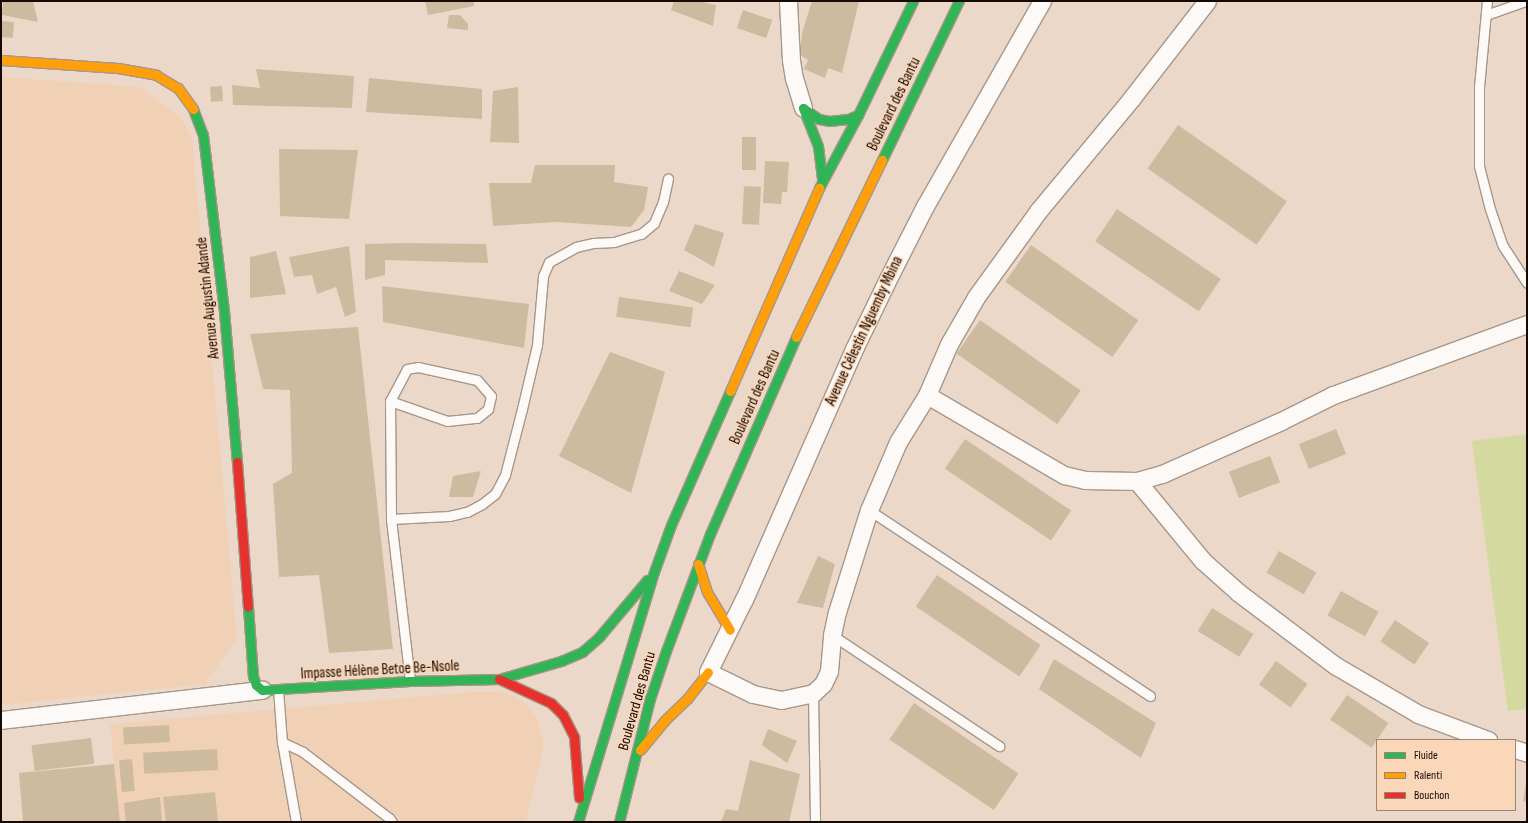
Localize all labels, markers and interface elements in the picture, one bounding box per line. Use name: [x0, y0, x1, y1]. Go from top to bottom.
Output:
street label: Boulevard des Bantu: [864, 54, 924, 154]
street label: Avenue Augustin Adande: [193, 236, 223, 360]
street label: Avenue Célestin Nguemby Mbina: [821, 254, 907, 408]
street label: Boulevard des Bantu: [726, 347, 784, 447]
street label: Boulevard des Bantu: [614, 650, 660, 752]
street label: Impasse Hélène Betoe Be-Nsole: [300, 657, 460, 683]
legend: [1376, 739, 1516, 811]
text: Fluide: [1414, 748, 1438, 763]
text: Ralenti: [1414, 768, 1442, 783]
text: Bouchon: [1414, 788, 1449, 803]

